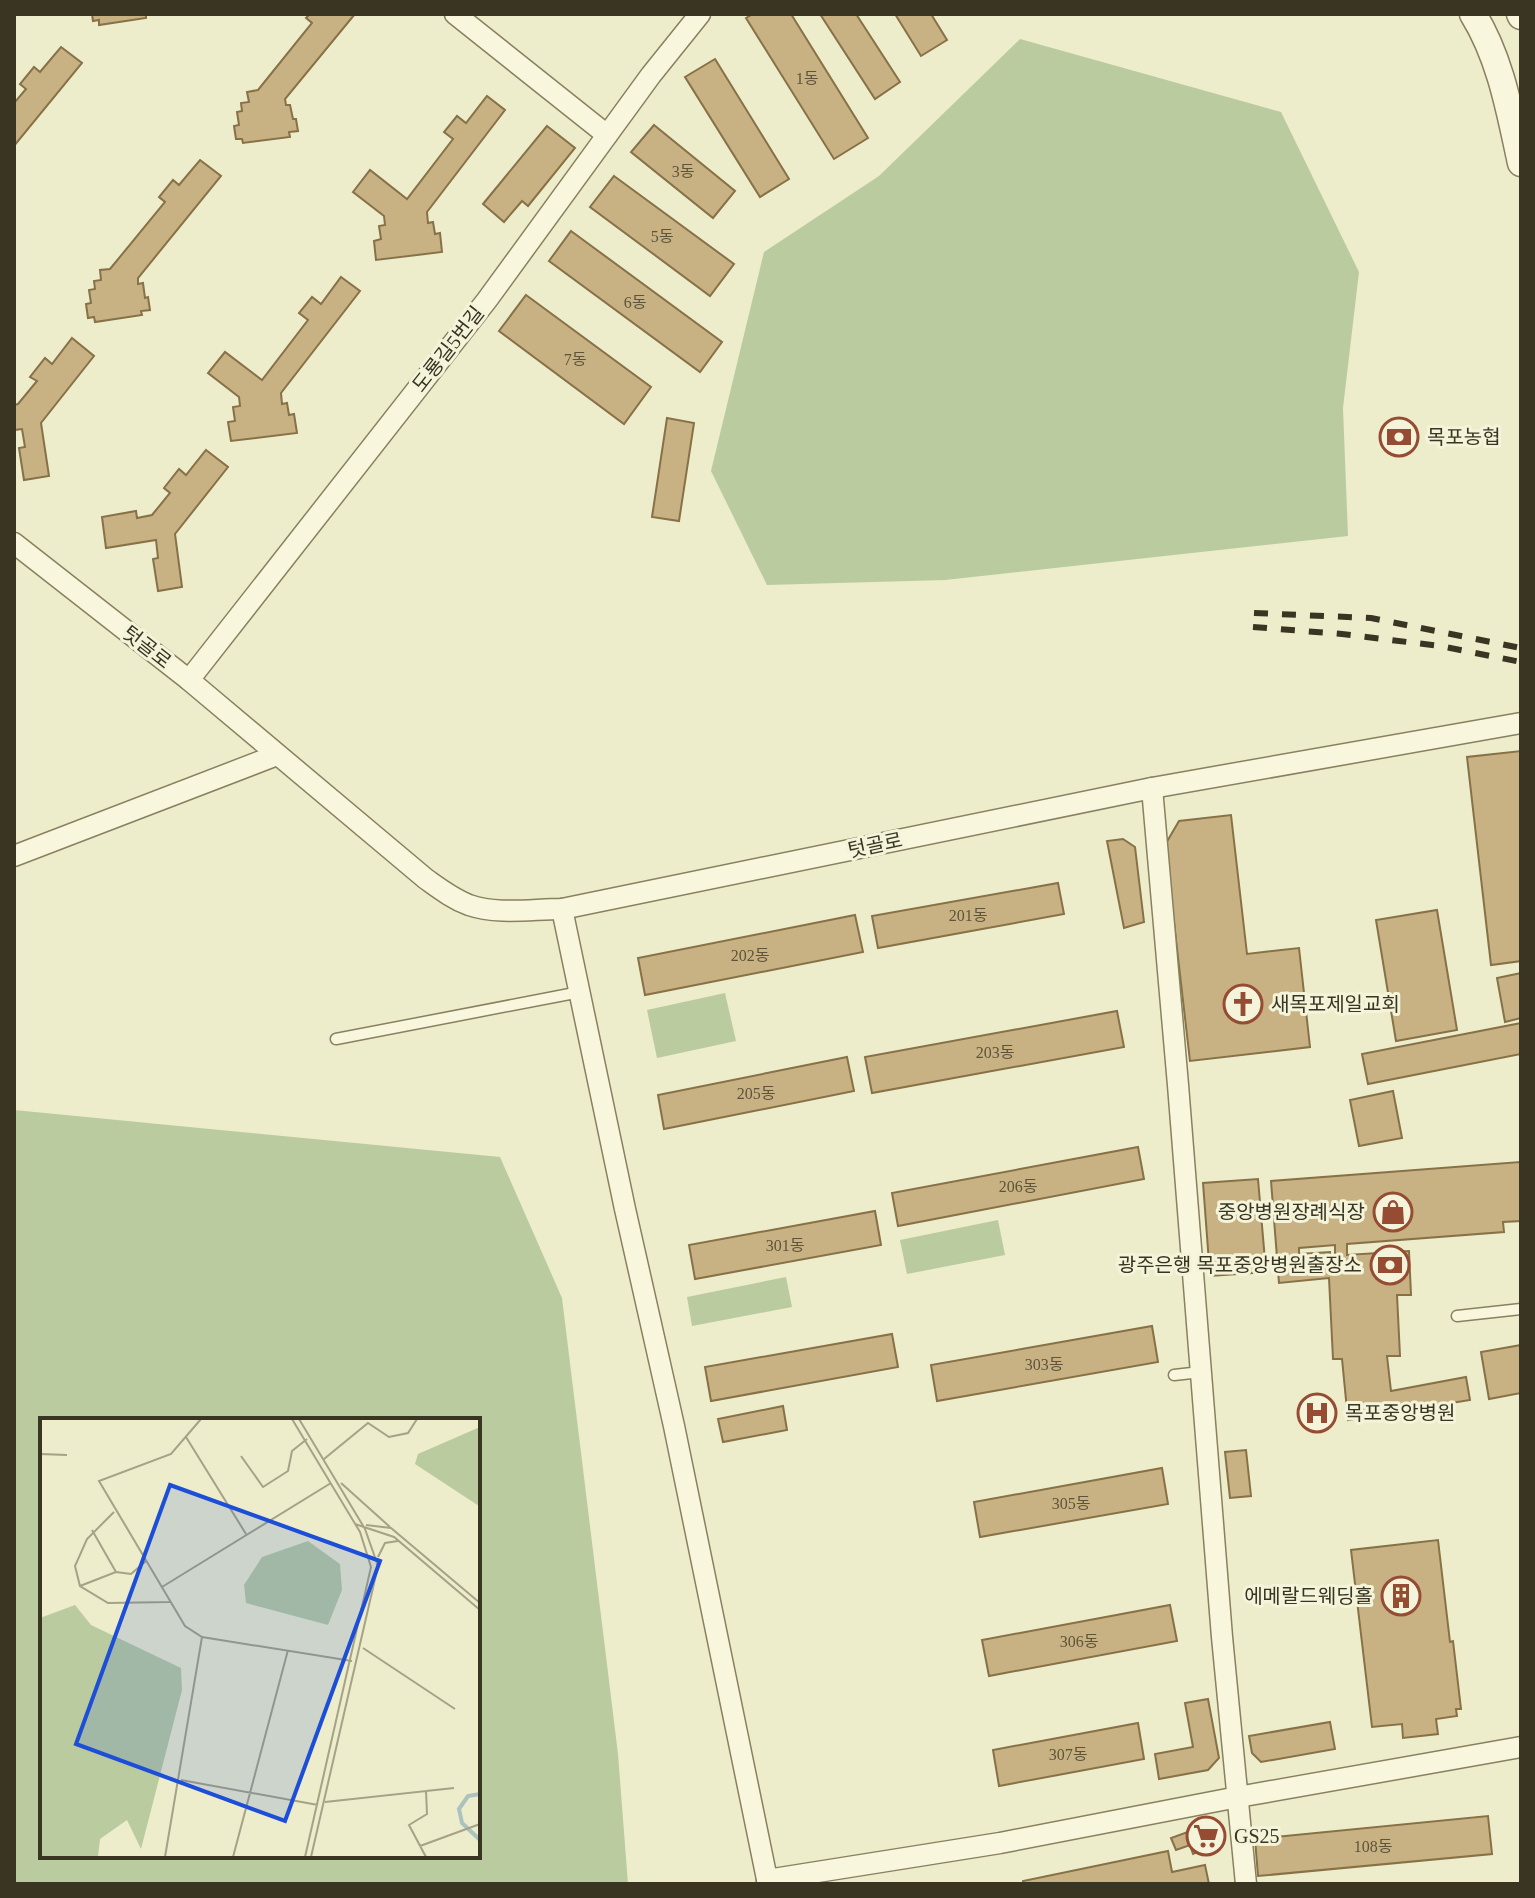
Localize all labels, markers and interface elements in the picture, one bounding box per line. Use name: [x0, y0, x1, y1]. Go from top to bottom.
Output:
house number: 1동: [796, 70, 819, 87]
house number: 3동: [672, 163, 695, 180]
house number: 5동: [651, 228, 674, 245]
house number: 6동: [624, 294, 647, 311]
street label: 도룡길5번길: [408, 302, 488, 396]
house number: 7동: [564, 351, 587, 368]
bank icon: 목포농협: [1378, 416, 1420, 458]
place label: 목포농협: [1427, 426, 1501, 448]
street label: 텃골로: [118, 621, 176, 673]
street label: 텃골로: [846, 829, 904, 861]
house number: 201동: [949, 907, 988, 924]
house number: 202동: [731, 947, 770, 964]
church icon: 새목포제일교회: [1222, 983, 1264, 1025]
place label: 새목포제일교회: [1271, 993, 1400, 1015]
house number: 203동: [976, 1044, 1015, 1061]
house number: 205동: [737, 1085, 776, 1102]
house number: 206동: [999, 1178, 1038, 1195]
shop icon: 중앙병원장례식장: [1372, 1191, 1414, 1233]
place label: 중앙병원장례식장: [1218, 1201, 1365, 1223]
house number: 301동: [766, 1237, 805, 1254]
bank icon: 광주은행 목포중앙병원출장소: [1369, 1244, 1411, 1286]
place label: 광주은행 목포중앙병원출장소: [1118, 1254, 1362, 1276]
house number: 303동: [1025, 1356, 1064, 1373]
hospital icon: 목포중앙병원: [1296, 1392, 1338, 1434]
place label: 목포중앙병원: [1345, 1402, 1455, 1424]
inset map: [40, 1418, 480, 1858]
house number: 305동: [1052, 1495, 1091, 1512]
building icon: 에메랄드웨딩홀: [1380, 1575, 1422, 1617]
place label: 에메랄드웨딩홀: [1244, 1585, 1373, 1607]
house number: 306동: [1060, 1633, 1099, 1650]
house number: 307동: [1049, 1746, 1088, 1763]
supermarket icon: GS25: [1185, 1815, 1227, 1857]
place label: GS25: [1234, 1825, 1280, 1847]
house number: 108동: [1354, 1838, 1393, 1855]

